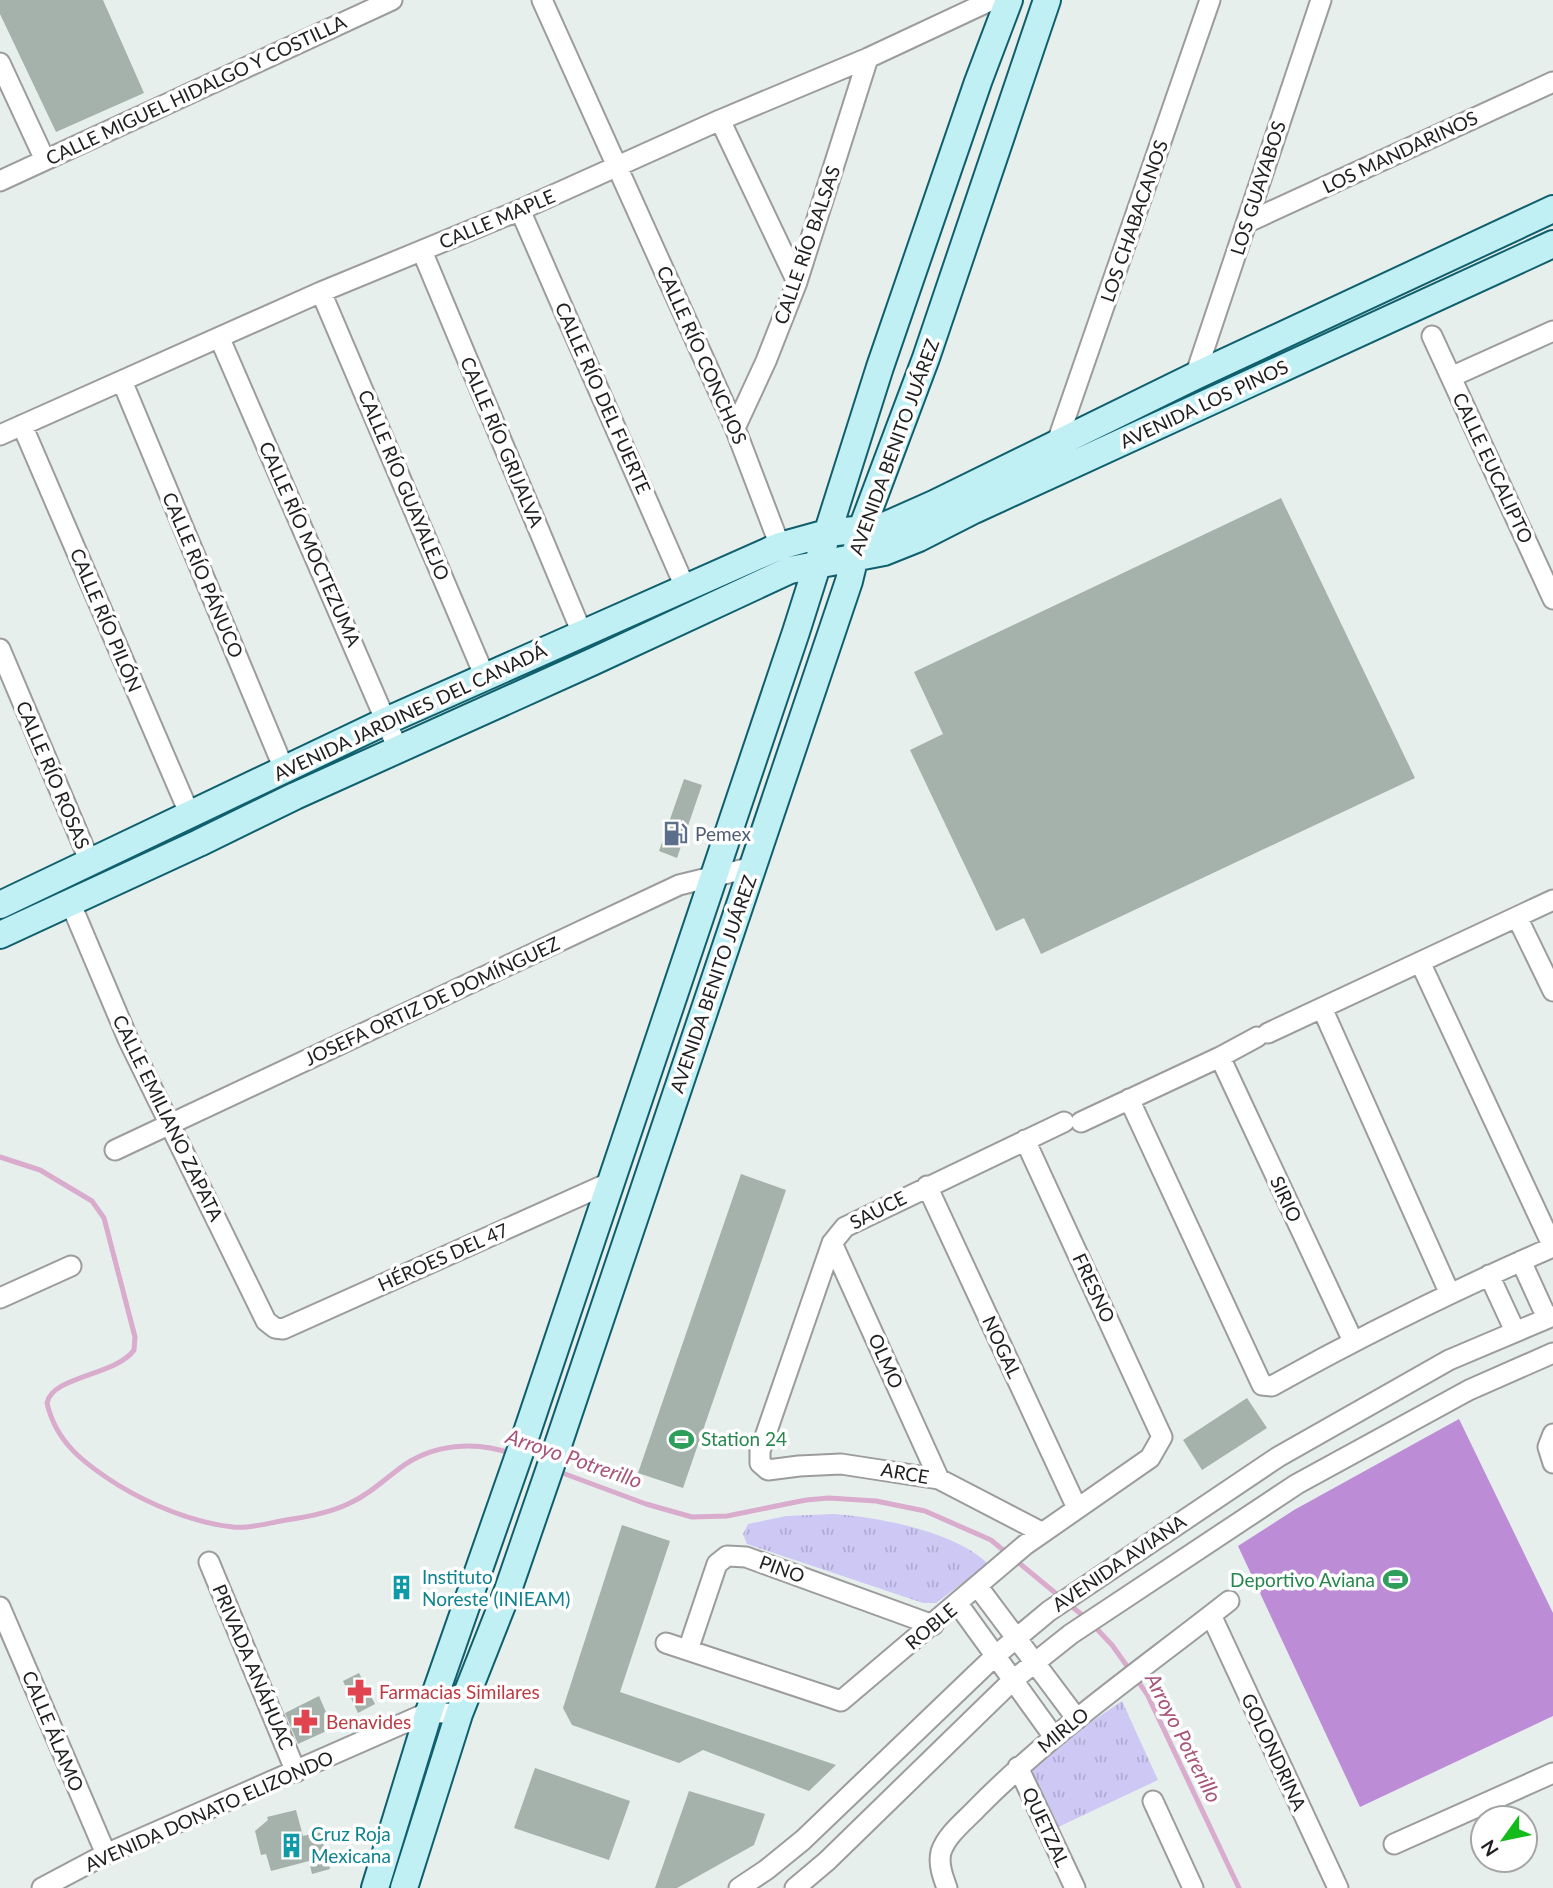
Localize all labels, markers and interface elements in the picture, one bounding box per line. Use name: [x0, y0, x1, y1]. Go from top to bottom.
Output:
street label: CALLE MIGUEL HIDALGO Y COSTILLA: [42, 10, 350, 169]
street label: LOS MANDARINOS: [1318, 105, 1481, 198]
street label: LOS GUAYABOS: [1225, 118, 1290, 258]
street label: LOS CHABACANOS: [1095, 137, 1172, 305]
street label: CALLE RÍO BALSAS: [769, 163, 844, 327]
street label: CALLE MAPLE: [435, 184, 558, 253]
street label: CALLE RÍO CONCHOS: [653, 262, 752, 448]
street label: CALLE RÍO DEL FUERTE: [551, 299, 656, 497]
street label: AVENIDA BENITO JUÁREZ: [844, 335, 943, 558]
street label: CALLE RÍO GRIJALVA: [456, 353, 549, 531]
street label: AVENIDA LOS PINOS: [1116, 354, 1292, 453]
street label: CALLE RÍO GUAYALEJO: [354, 386, 455, 583]
street label: CALLE EUCALIPTO: [1448, 389, 1538, 547]
street label: CALLE RÍO MOCTEZUMA: [255, 438, 366, 650]
street label: CALLE RÍO PÁNUCO: [158, 489, 249, 661]
street label: CALLE RÍO PILÓN: [66, 545, 147, 695]
street label: AVENIDA JARDINES DEL CANADÁ: [270, 638, 550, 785]
street label: CALLE RÍO ROSAS: [12, 697, 95, 852]
fuel station icon: Pemex: [661, 820, 689, 848]
place label: Pemex: [695, 822, 751, 845]
street label: AVENIDA BENITO JUÁREZ: [664, 872, 761, 1096]
street label: JOSEFA ORTIZ DE DOMÍNGUEZ: [301, 931, 563, 1070]
street label: CALLE EMILIANO ZAPATA: [108, 1011, 228, 1225]
street label: SIRIO: [1266, 1172, 1307, 1225]
street label: SAUCE: [846, 1186, 910, 1233]
street label: HÉROES DEL 47: [374, 1218, 511, 1296]
street label: FRESNO: [1068, 1250, 1120, 1326]
street label: NOGAL: [978, 1312, 1027, 1382]
street label: OLMO: [864, 1330, 909, 1392]
water label: Arroyo Potrerillo: [502, 1422, 646, 1493]
sports icon: Station 24: [667, 1425, 695, 1453]
place label: Station 24: [701, 1427, 787, 1450]
street label: ARCE: [879, 1457, 931, 1488]
street label: AVENIDA AVIANA: [1048, 1509, 1190, 1616]
street label: PINO: [756, 1550, 808, 1587]
place label: Instituto Noreste (INIEAM): [422, 1565, 570, 1610]
sports icon: Deportivo Aviana: [1381, 1566, 1409, 1594]
place label: Deportivo Aviana: [1230, 1568, 1375, 1591]
building icon: Instituto Noreste (INIEAM): [388, 1574, 416, 1602]
street label: PRIVADA ANÁHUAC: [208, 1581, 299, 1753]
street label: ROBLE: [900, 1598, 961, 1654]
street label: CALLE ÁLAMO: [18, 1667, 89, 1794]
water label: Arroyo Potrerillo: [1141, 1667, 1228, 1806]
pharmacy icon: Farmacias Similares: [345, 1678, 373, 1706]
place label: Farmacias Similares: [379, 1680, 540, 1703]
street label: GOLONDRINA: [1237, 1689, 1312, 1814]
street label: MIRLO: [1032, 1702, 1093, 1757]
pharmacy icon: Benavides: [292, 1708, 320, 1736]
place label: Benavides: [326, 1710, 411, 1733]
street label: AVENIDA DONATO ELIZONDO: [81, 1745, 337, 1876]
street label: QUETZAL: [1018, 1783, 1075, 1871]
north arrow: [1469, 1804, 1539, 1874]
place label: Cruz Roja Mexicana: [311, 1822, 391, 1867]
building icon: Cruz Roja Mexicana: [277, 1831, 305, 1859]
text: N: [1476, 1836, 1503, 1861]

